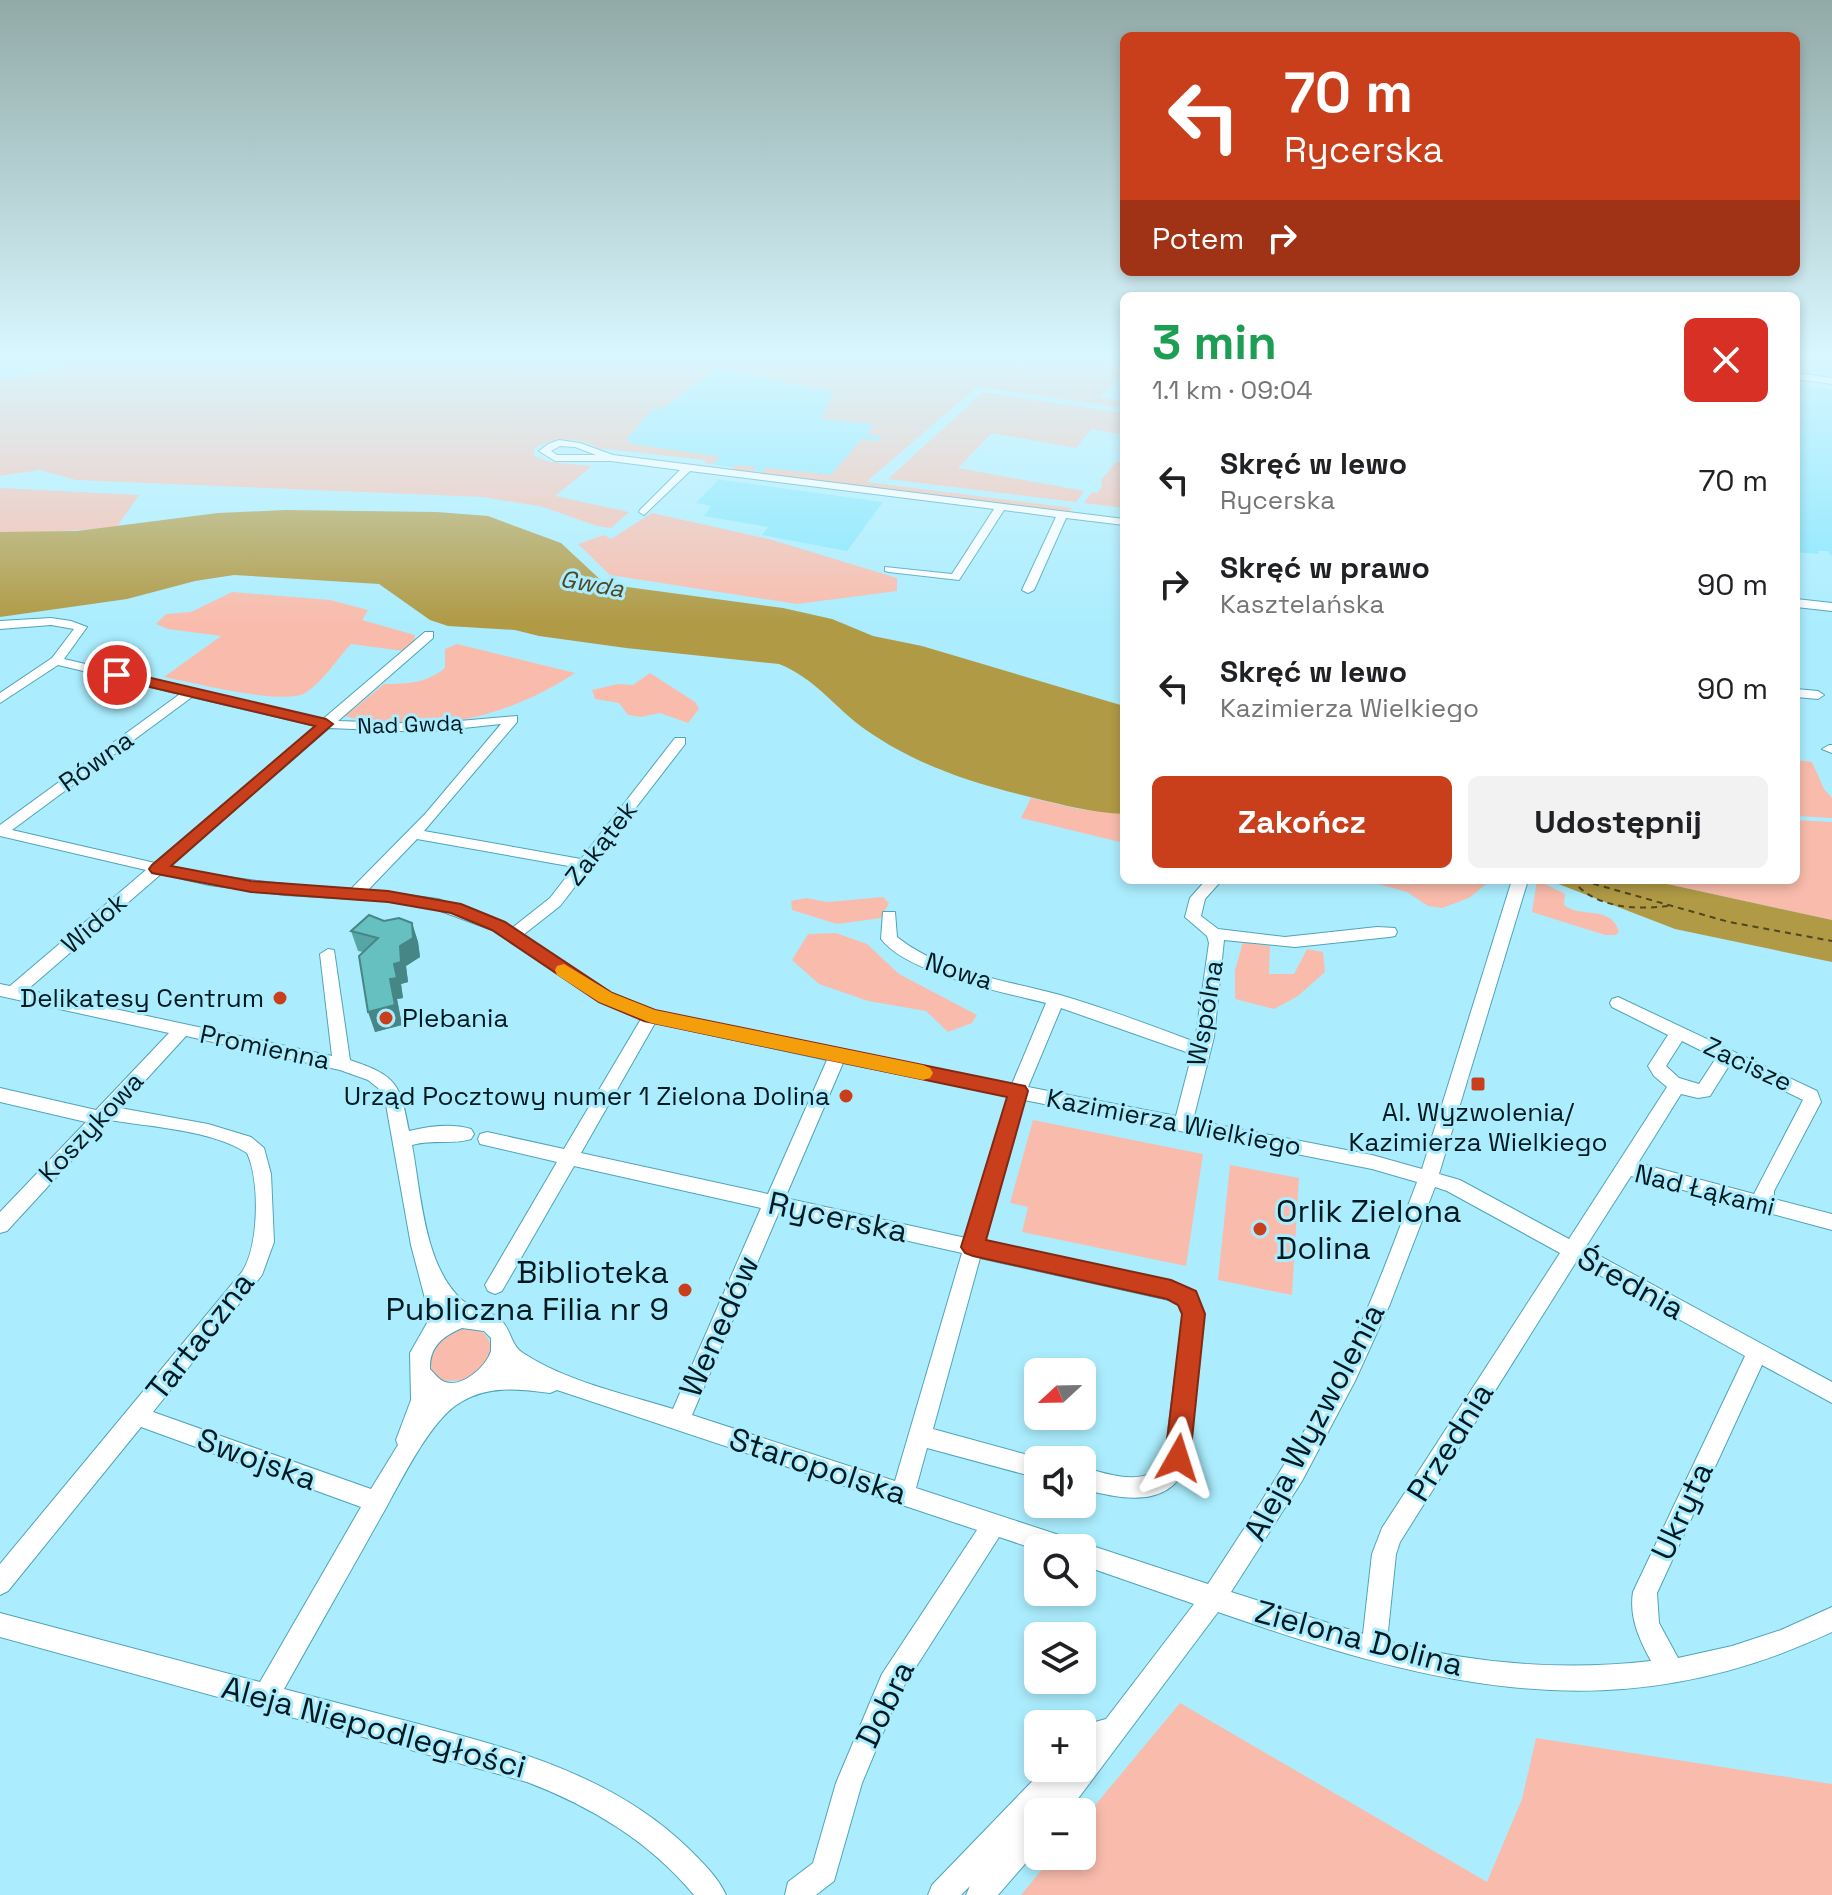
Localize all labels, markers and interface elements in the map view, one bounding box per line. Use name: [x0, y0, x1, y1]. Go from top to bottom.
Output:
text: 70 m: [1284, 57, 1413, 128]
icon: left: [1152, 64, 1256, 168]
text: Rycerska: [1284, 127, 1443, 173]
icon: right: [1260, 216, 1304, 260]
text: Potem: [1152, 219, 1244, 258]
text: 3 min: [1152, 312, 1277, 373]
button: close: [1684, 318, 1768, 402]
text: 1.1 km · 09:04: [1152, 373, 1313, 407]
text: Skręć w lewo: [1220, 444, 1407, 483]
icon: left: [1152, 458, 1196, 502]
text: 70 m: [1699, 461, 1768, 500]
text: Rycerska: [1220, 483, 1335, 517]
text: Skręć w prawo: [1220, 548, 1430, 587]
icon: right: [1152, 562, 1196, 606]
water label: Gwda: [558, 563, 627, 604]
text: 90 m: [1697, 565, 1768, 604]
text: Kasztelańska: [1220, 587, 1384, 621]
pin: [83, 641, 151, 709]
text: Skręć w lewo: [1220, 652, 1407, 691]
icon: arrive: [95, 653, 139, 697]
icon: left: [1152, 666, 1196, 710]
text: 90 m: [1697, 669, 1768, 708]
text: Kazimierza Wielkiego: [1220, 691, 1479, 725]
street label: Nad Gwdą: [357, 708, 464, 740]
street label: Równa: [52, 723, 140, 799]
button: Zakończ: [1152, 776, 1452, 868]
button: Udostępnij: [1468, 776, 1768, 868]
street label: Zakątek: [557, 794, 645, 892]
street label: Widok: [54, 885, 134, 961]
street label: Nowa: [921, 944, 997, 998]
street label: Wspólna: [1179, 958, 1231, 1068]
place label: Delikatesy Centrum: [20, 981, 264, 1015]
marker: Delikatesy Centrum: [271, 989, 289, 1007]
place label: Plebania: [402, 1001, 508, 1035]
marker: Plebania: [377, 1009, 395, 1027]
street label: Promienna: [197, 1017, 333, 1077]
street label: Zacisze: [1698, 1029, 1798, 1099]
street label: Koszykowa: [31, 1064, 151, 1190]
marker: Al. Wyzwolenia/ Kazimierza Wielkiego: [1469, 1075, 1487, 1093]
place label: Urząd Pocztowy numer 1 Zielona Dolina: [344, 1079, 830, 1113]
street label: Kazimierza Wielkiego: [1044, 1081, 1304, 1163]
marker: Urząd Pocztowy numer 1 Zielona Dolina: [837, 1087, 855, 1105]
place label: Al. Wyzwolenia/ Kazimierza Wielkiego: [1349, 1095, 1607, 1159]
street label: Nad Łąkami: [1631, 1156, 1779, 1224]
street label: Rycerska: [765, 1183, 911, 1251]
place label: Orlik Zielona Dolina: [1276, 1191, 1461, 1268]
marker: Orlik Zielona Dolina: [1251, 1220, 1269, 1238]
street label: Średnia: [1570, 1237, 1692, 1329]
street label: Wenedów: [670, 1249, 768, 1403]
place label: Biblioteka Publiczna Filia nr 9: [386, 1252, 669, 1329]
street label: Tartaczna: [137, 1264, 263, 1408]
marker: Biblioteka Publiczna Filia nr 9: [676, 1281, 694, 1299]
street label: Aleja Wyzwolenia: [1235, 1296, 1393, 1548]
north arrow: [1024, 1358, 1096, 1430]
map controls: [1024, 1358, 1096, 1870]
street label: Przednia: [1398, 1375, 1502, 1509]
position arrow: [1136, 1416, 1220, 1500]
street label: Swojska: [192, 1419, 322, 1499]
street label: Staropolska: [724, 1419, 912, 1513]
button: sound: [1024, 1446, 1096, 1518]
street label: Ukryta: [1642, 1456, 1722, 1566]
button: search: [1024, 1534, 1096, 1606]
street label: Zielona Dolina: [1251, 1591, 1467, 1685]
button: layers: [1024, 1622, 1096, 1694]
street label: Dobra: [847, 1654, 923, 1754]
street label: Aleja Niepodległości: [218, 1667, 530, 1787]
button: +: [1024, 1710, 1096, 1782]
button: −: [1024, 1798, 1096, 1870]

